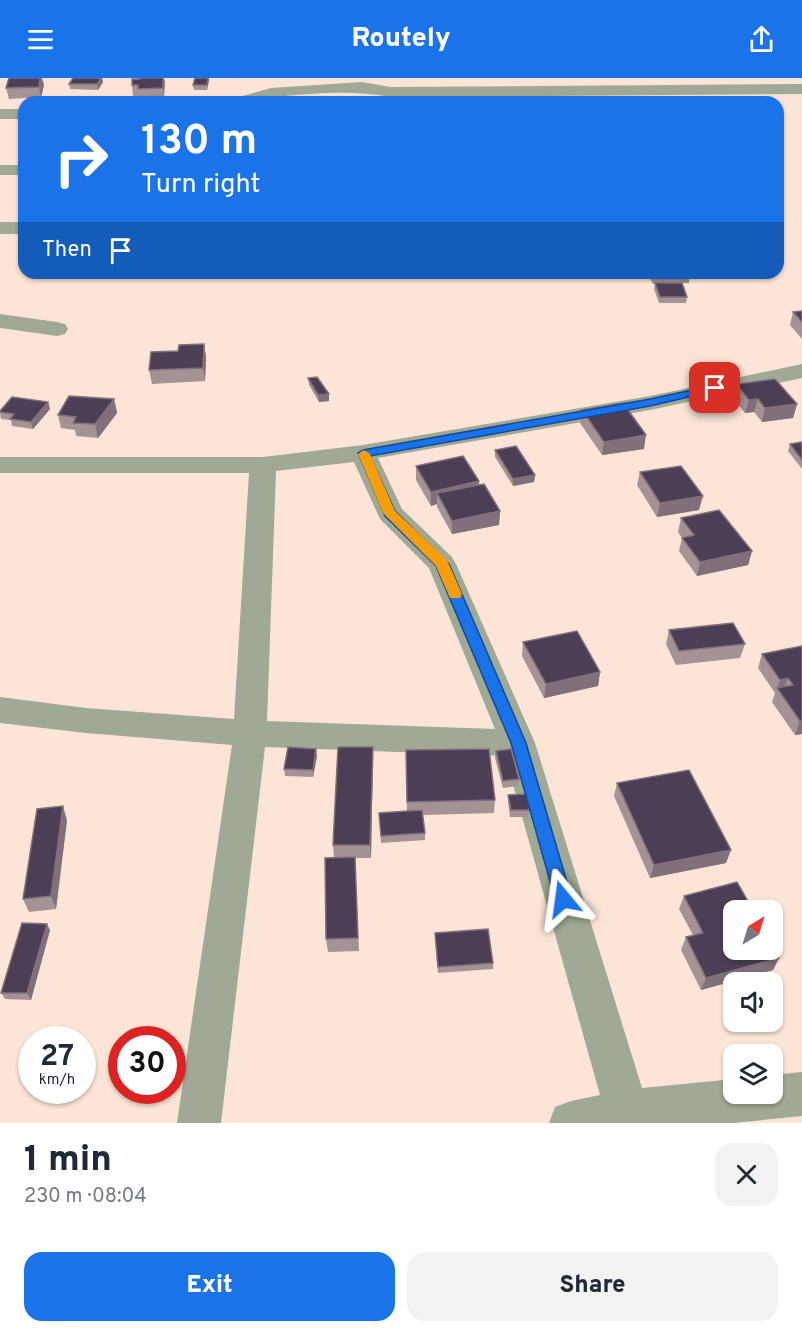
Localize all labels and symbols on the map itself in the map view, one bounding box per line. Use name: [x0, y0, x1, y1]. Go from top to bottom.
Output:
pin: [689, 362, 740, 413]
position arrow: [531, 867, 595, 931]
north arrow: [723, 900, 783, 960]
speed limit sign: 30: [108, 1026, 186, 1104]

